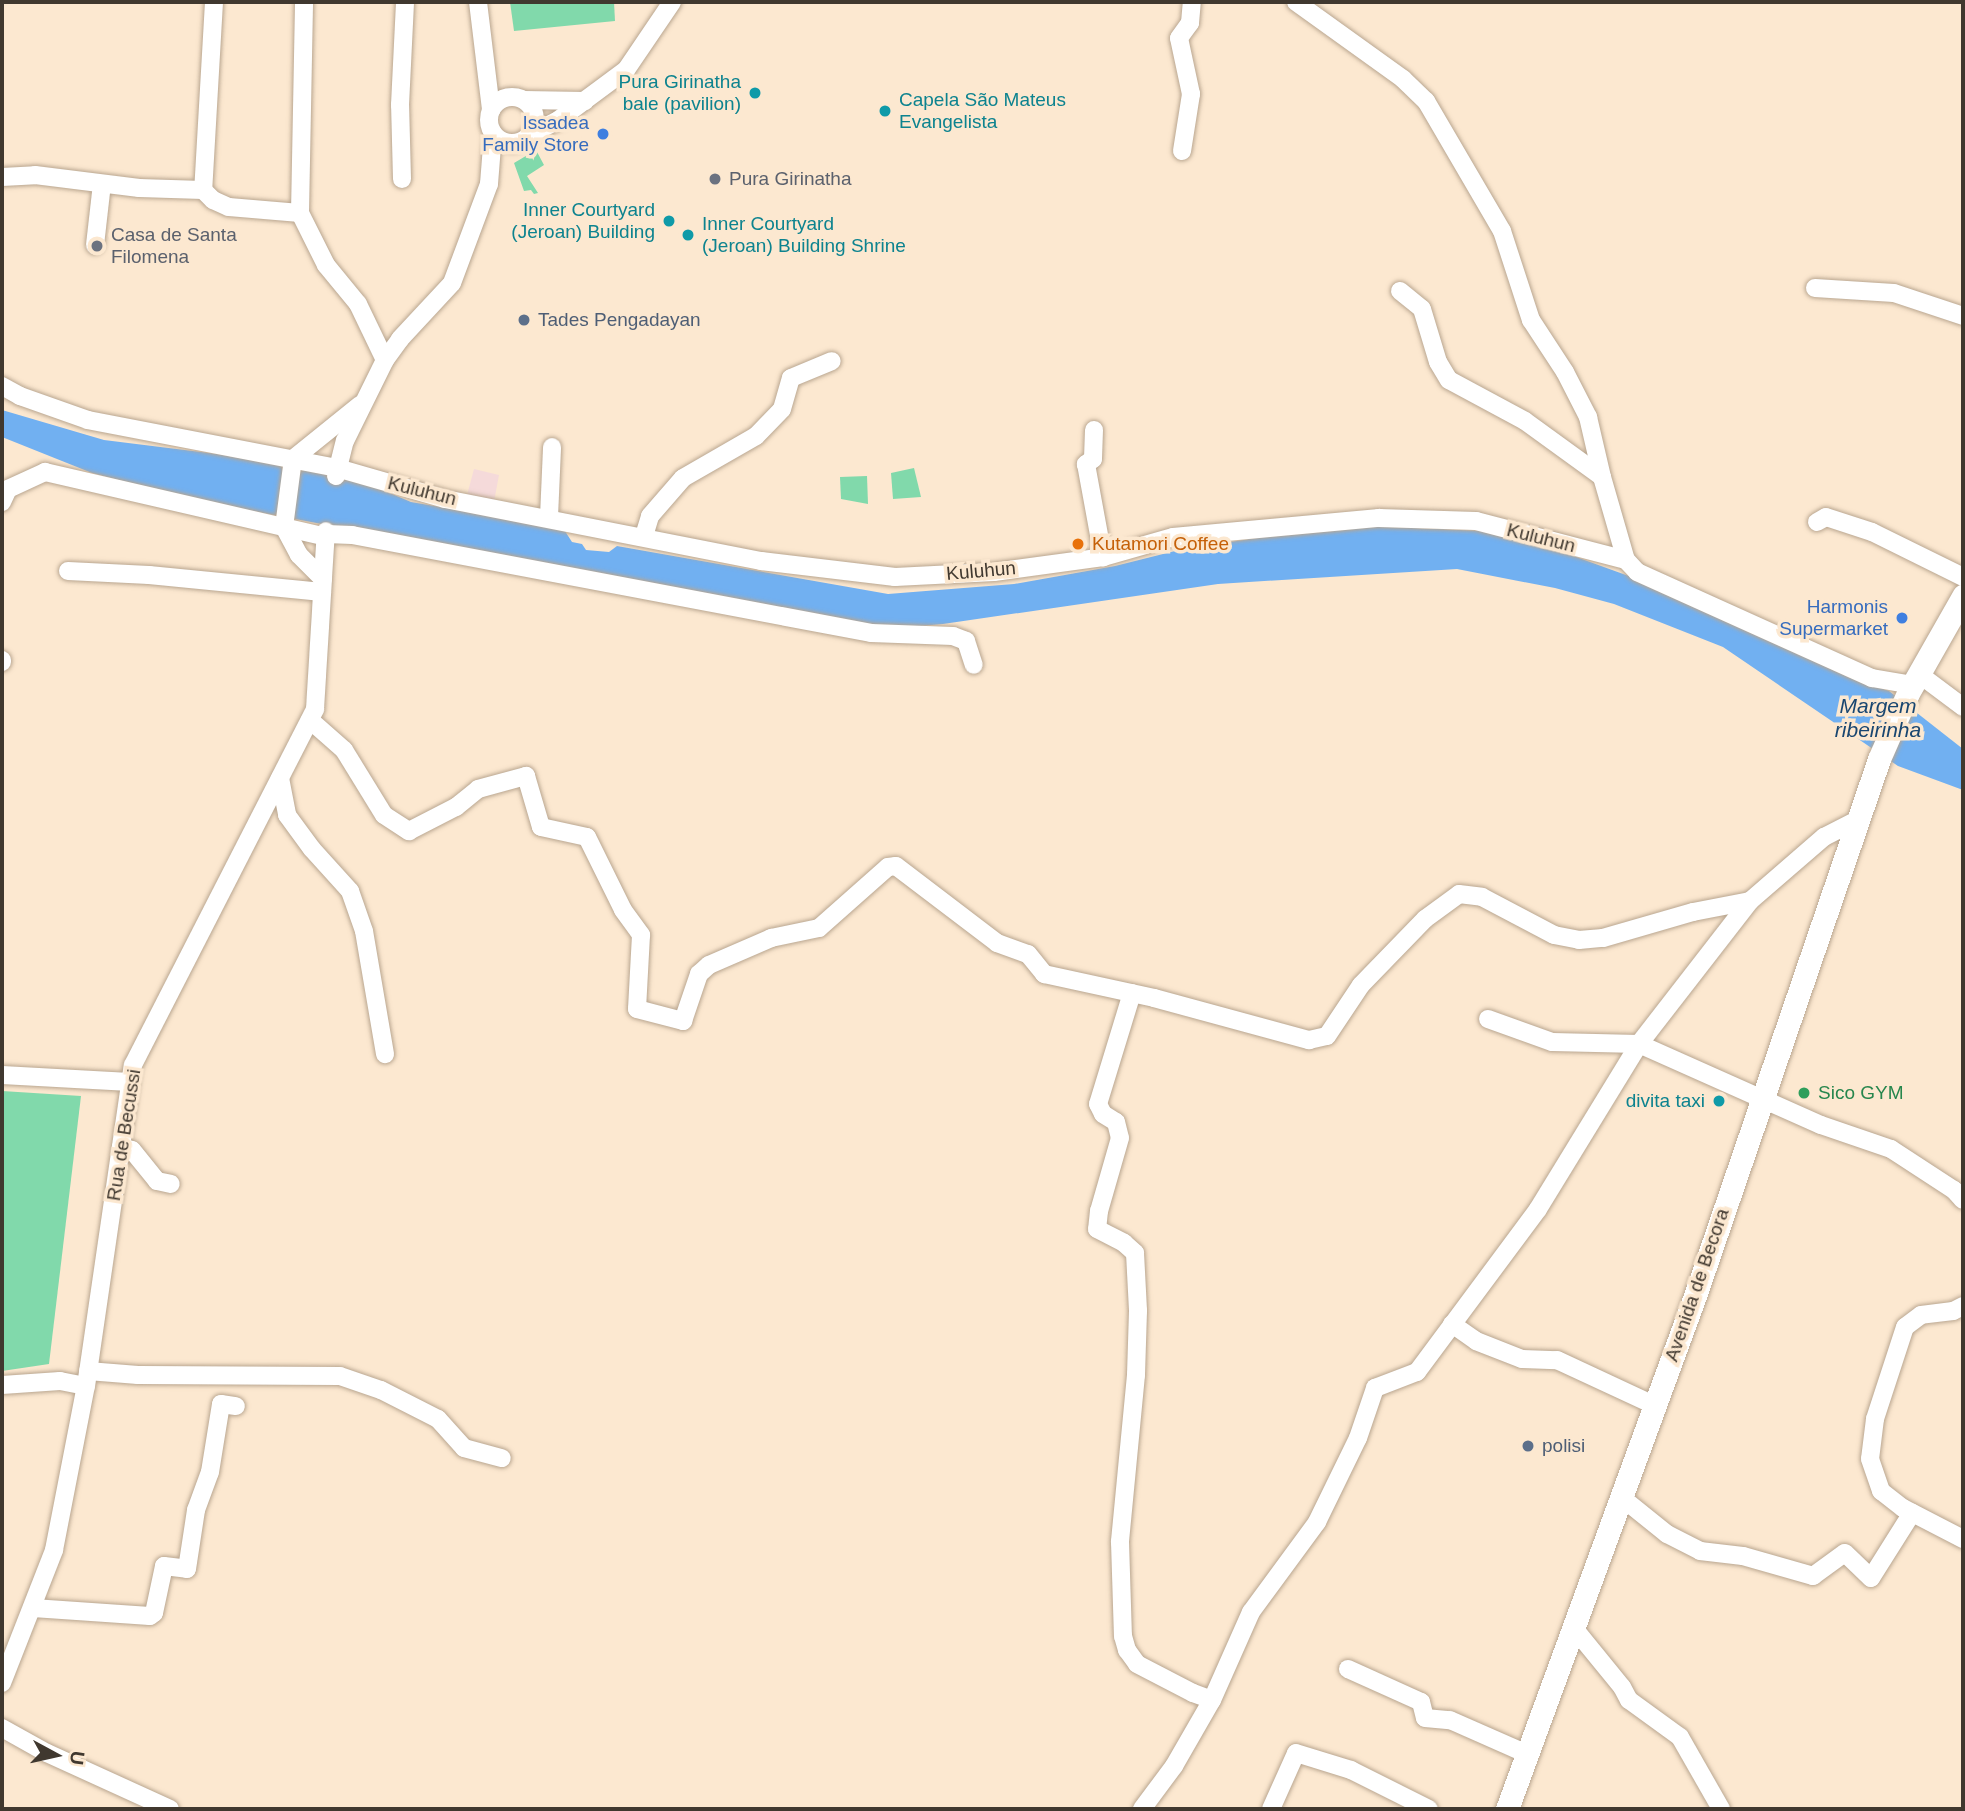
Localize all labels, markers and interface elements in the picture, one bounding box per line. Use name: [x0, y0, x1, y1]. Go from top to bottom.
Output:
place label: Pura Girinatha bale (pavilion): [618, 71, 741, 115]
marker: Pura Girinatha bale (pavilion): [747, 85, 763, 101]
place label: Capela São Mateus Evangelista: [899, 89, 1066, 133]
marker: Capela São Mateus Evangelista: [877, 103, 893, 119]
place label: Issadea Family Store: [482, 112, 589, 156]
marker: Issadea Family Store: [595, 126, 611, 142]
place label: Pura Girinatha: [729, 168, 852, 190]
marker: Pura Girinatha: [707, 171, 723, 187]
place label: Inner Courtyard (Jeroan) Building: [511, 199, 655, 243]
marker: Inner Courtyard (Jeroan) Building: [661, 213, 677, 229]
place label: Inner Courtyard (Jeroan) Building Shrine: [702, 213, 906, 257]
place label: Casa de Santa Filomena: [111, 224, 237, 268]
marker: Inner Courtyard (Jeroan) Building Shrine: [680, 227, 696, 243]
marker: Casa de Santa Filomena: [89, 238, 105, 254]
place label: Tades Pengadayan: [538, 309, 701, 331]
marker: Tades Pengadayan: [516, 312, 532, 328]
street label: Kuluhun: [385, 472, 459, 510]
street label: Kuluhun: [1504, 519, 1578, 557]
place label: Kutamori Coffee: [1092, 533, 1229, 555]
marker: Kutamori Coffee: [1070, 536, 1086, 552]
street label: Kuluhun: [945, 557, 1017, 585]
place label: Harmonis Supermarket: [1779, 596, 1888, 640]
marker: Harmonis Supermarket: [1894, 610, 1910, 626]
water label: Margem ribeirinha: [1835, 693, 1921, 743]
street label: Rua de Becussi: [102, 1067, 146, 1203]
place label: Sico GYM: [1818, 1082, 1904, 1104]
marker: Sico GYM: [1796, 1085, 1812, 1101]
place label: divita taxi: [1626, 1090, 1705, 1112]
marker: divita taxi: [1711, 1093, 1727, 1109]
street label: Avenida de Becora: [1660, 1206, 1734, 1364]
place label: polisi: [1542, 1435, 1585, 1457]
marker: polisi: [1520, 1438, 1536, 1454]
north arrow: [21, 1720, 91, 1790]
text: U: [66, 1750, 89, 1766]

